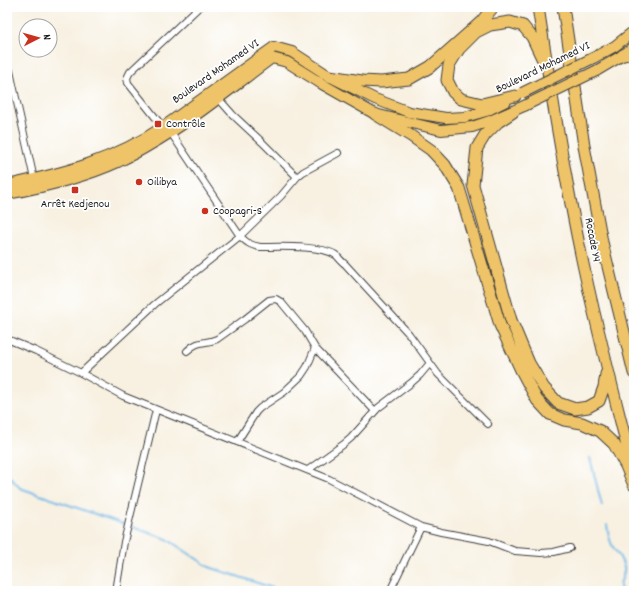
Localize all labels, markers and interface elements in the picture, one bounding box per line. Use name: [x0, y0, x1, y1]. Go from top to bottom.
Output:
north arrow: [18, 18, 58, 58]
text: N: [38, 34, 54, 41]
street label: Boulevard Mohamed VI: [169, 35, 263, 108]
street label: Boulevard Mohamed VI: [493, 38, 593, 98]
place label: Contrôle: [166, 116, 205, 133]
marker: Contrôle: [153, 119, 163, 129]
place label: Oilibya: [147, 174, 177, 191]
marker: Oilibya: [134, 177, 144, 187]
marker: Arrêt Kedjenou: [70, 185, 80, 195]
place label: Arrêt Kedjenou: [41, 196, 109, 213]
place label: Coopagri-S: [213, 203, 262, 220]
marker: Coopagri-S: [200, 206, 210, 216]
street label: Rocade Y4: [579, 216, 605, 264]

